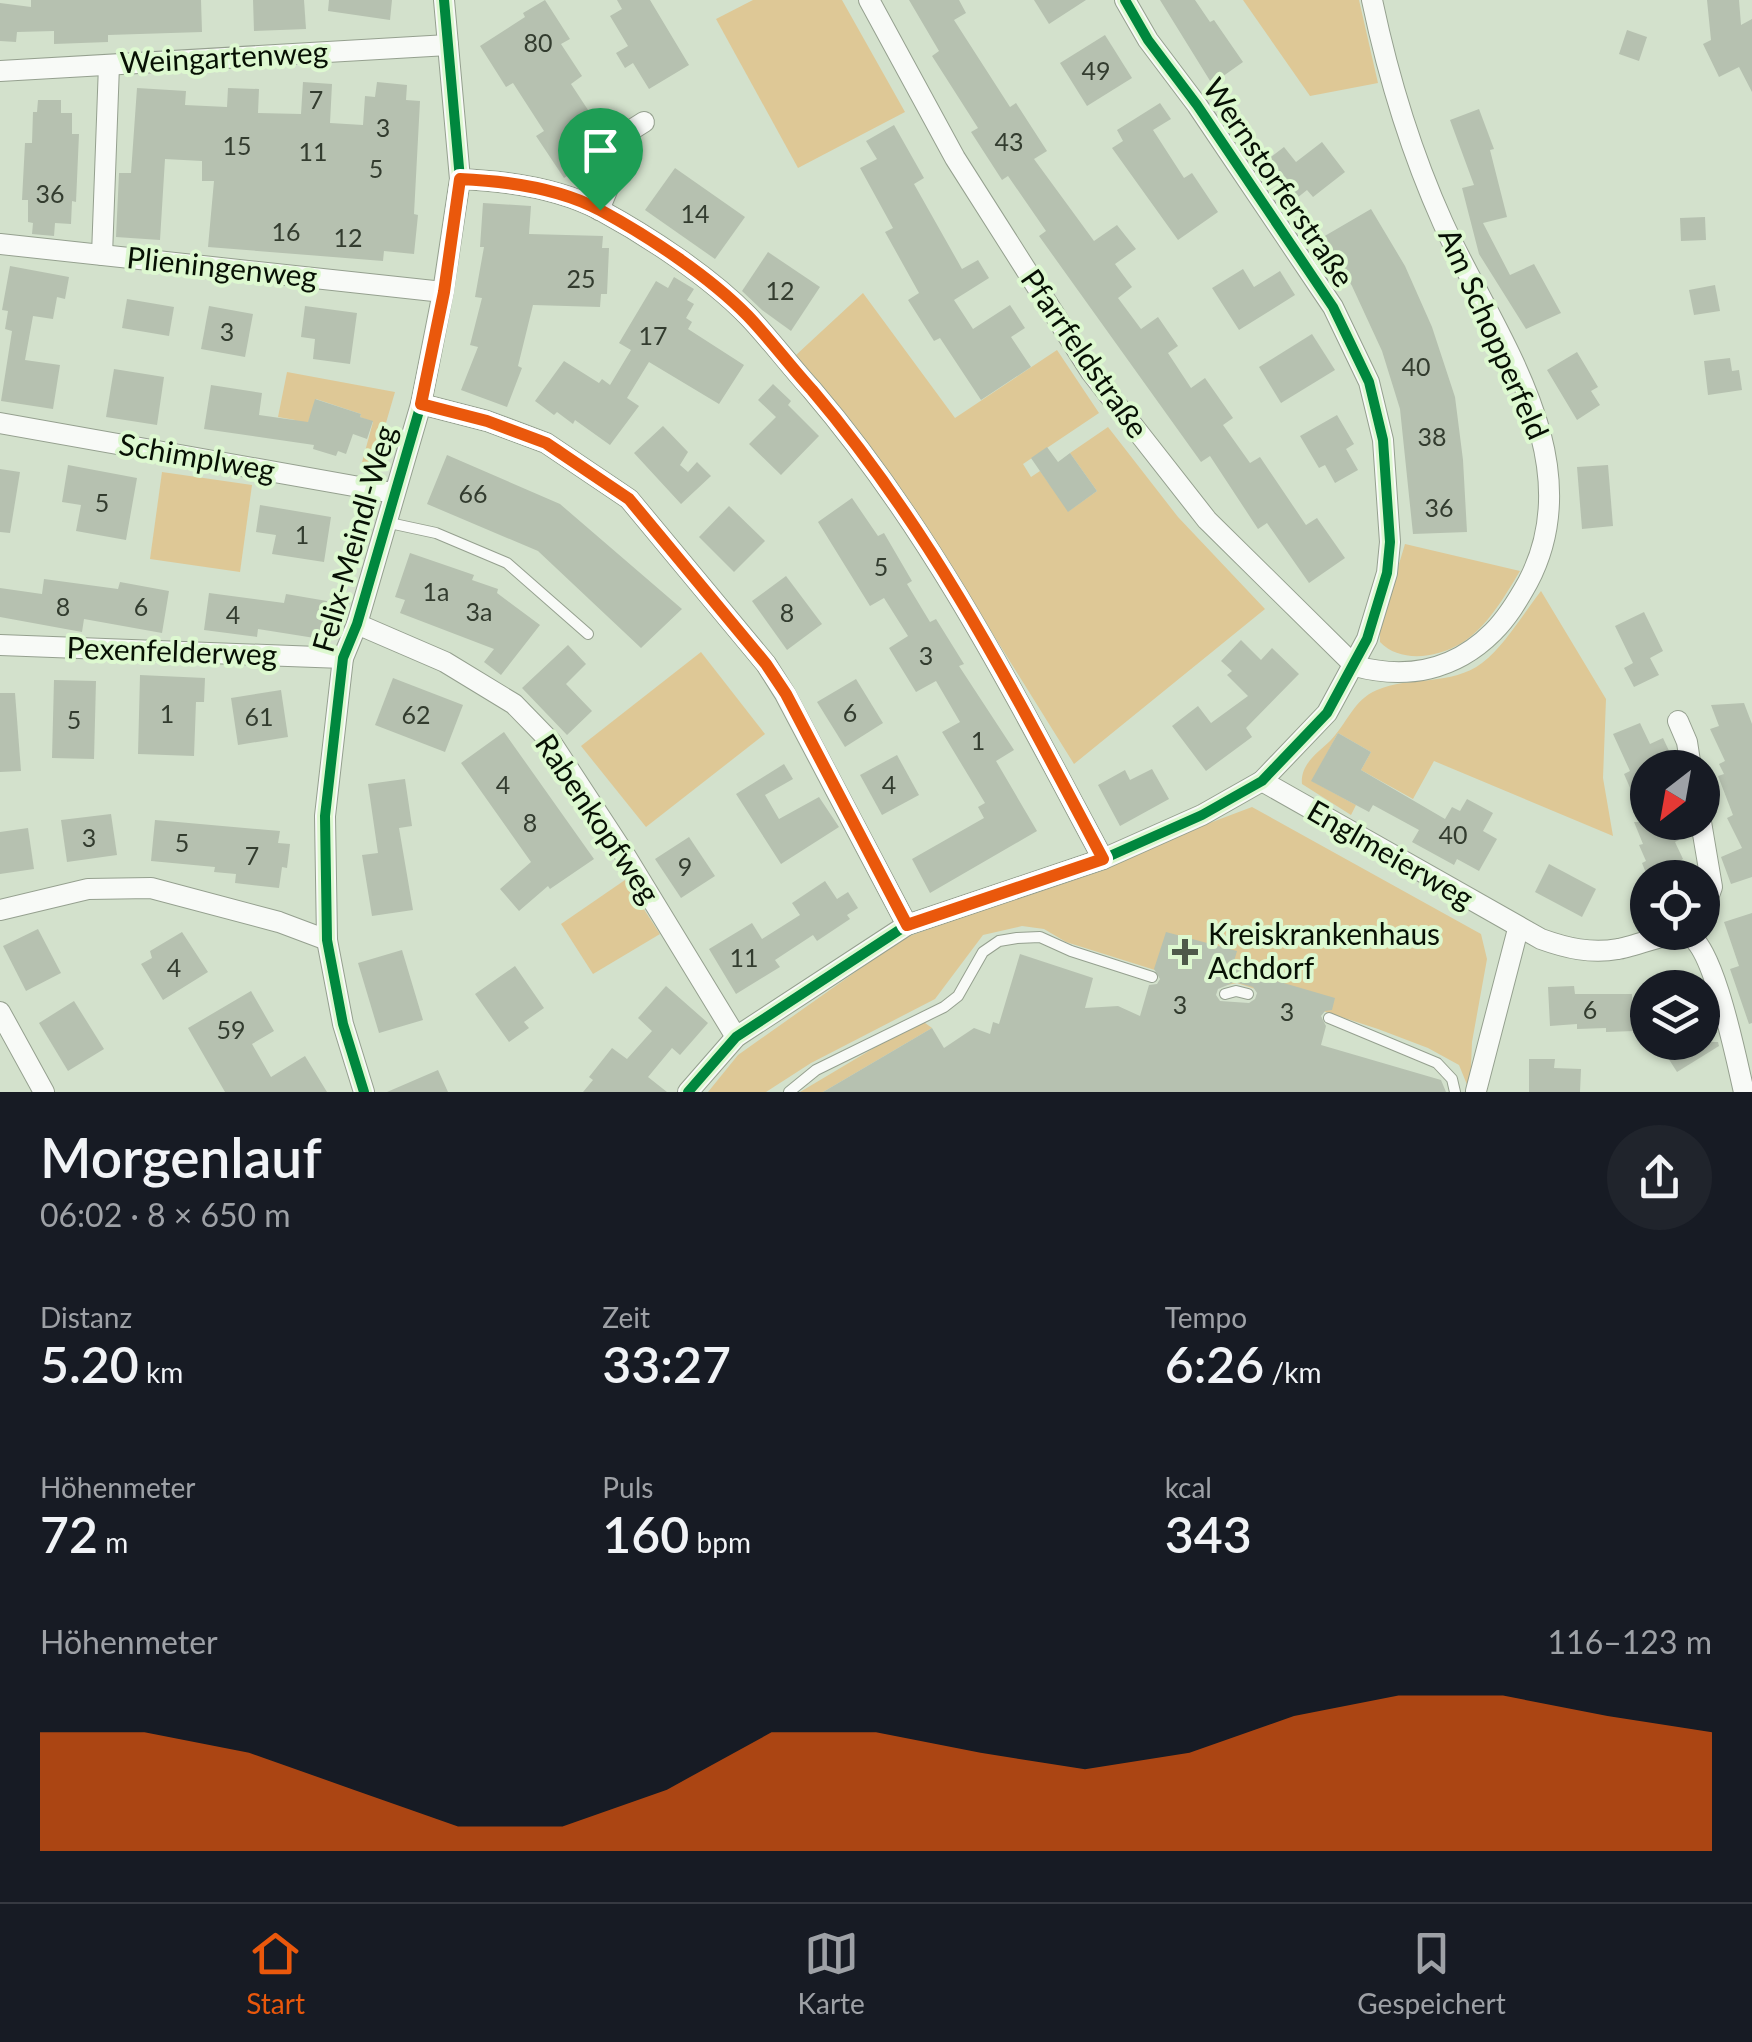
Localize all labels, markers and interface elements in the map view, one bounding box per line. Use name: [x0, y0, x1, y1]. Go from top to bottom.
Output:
house number: 80: [523, 27, 553, 57]
street label: Weingartenweg: [119, 33, 329, 79]
house number: 49: [1081, 55, 1111, 85]
street label: Wernstorferstraße: [1197, 71, 1363, 293]
house number: 7: [309, 84, 323, 114]
pin: [558, 108, 643, 211]
house number: 3: [376, 112, 390, 142]
icon: arrive: [573, 123, 628, 178]
house number: 43: [994, 126, 1024, 156]
house number: 15: [222, 130, 252, 160]
house number: 11: [298, 136, 328, 166]
house number: 5: [369, 153, 383, 183]
house number: 36: [35, 178, 65, 208]
house number: 14: [680, 198, 710, 228]
house number: 16: [271, 216, 301, 246]
house number: 12: [333, 222, 363, 252]
street label: Am Schopperfeld: [1432, 222, 1557, 444]
street label: Plieningenweg: [125, 238, 319, 294]
street label: Pfarrfeldstraße: [1014, 262, 1157, 444]
house number: 25: [566, 263, 596, 293]
house number: 12: [765, 275, 795, 305]
house number: 3: [220, 316, 234, 346]
house number: 17: [638, 320, 668, 350]
house number: 40: [1401, 351, 1431, 381]
street label: Felix-Meindl-Weg: [304, 421, 403, 656]
house number: 38: [1417, 421, 1447, 451]
street label: Schimplweg: [117, 425, 278, 487]
house number: 66: [458, 478, 488, 508]
house number: 5: [95, 487, 109, 517]
house number: 36: [1424, 492, 1454, 522]
house number: 1: [295, 519, 309, 549]
house number: 5: [874, 551, 888, 581]
house number: 1a: [423, 576, 449, 606]
house number: 8: [56, 591, 70, 621]
house number: 6: [134, 591, 148, 621]
house number: 3a: [466, 596, 492, 626]
house number: 8: [780, 597, 794, 627]
house number: 4: [226, 599, 240, 629]
street label: Pexenfelderweg: [66, 628, 278, 672]
house number: 3: [919, 640, 933, 670]
house number: 6: [843, 697, 857, 727]
house number: 1: [160, 698, 174, 728]
house number: 62: [401, 699, 431, 729]
house number: 61: [244, 701, 274, 731]
house number: 5: [67, 704, 81, 734]
house number: 1: [971, 725, 985, 755]
street label: Rabenkopfweg: [529, 727, 668, 909]
north arrow: [1630, 750, 1720, 840]
map controls: [1630, 750, 1720, 1060]
house number: 4: [496, 769, 510, 799]
house number: 4: [882, 769, 896, 799]
street label: Englmeierweg: [1302, 791, 1480, 915]
house number: 8: [523, 807, 537, 837]
house number: 40: [1438, 819, 1468, 849]
house number: 3: [82, 822, 96, 852]
house number: 5: [175, 827, 189, 857]
house number: 7: [245, 840, 259, 870]
house number: 9: [678, 851, 692, 881]
button: locate: [1630, 860, 1720, 950]
place label: Kreiskrankenhaus Achdorf: [1208, 915, 1440, 985]
marker: Kreiskrankenhaus Achdorf: [1172, 939, 1198, 965]
house number: 11: [729, 942, 759, 972]
house number: 4: [167, 952, 181, 982]
button: layers: [1630, 970, 1720, 1060]
house number: 3: [1173, 989, 1187, 1019]
house number: 6: [1583, 994, 1597, 1024]
house number: 3: [1280, 996, 1294, 1026]
house number: 59: [216, 1014, 246, 1044]
text: Morgenlauf: [40, 1124, 322, 1190]
button: share: [1607, 1125, 1712, 1230]
text: 06:02 · 8 × 650 m: [40, 1195, 291, 1234]
text: Distanz: [40, 1300, 132, 1334]
text: Zeit: [602, 1300, 650, 1334]
text: Tempo: [1165, 1300, 1247, 1334]
text: 5.20: [40, 1334, 139, 1394]
text: 33:27: [602, 1334, 731, 1394]
text: 6:26: [1165, 1334, 1264, 1394]
text: km: [139, 1355, 183, 1389]
text: /km: [1264, 1355, 1321, 1389]
text: Höhenmeter: [40, 1470, 196, 1504]
text: Puls: [602, 1470, 653, 1504]
text: kcal: [1165, 1470, 1212, 1504]
text: 72: [40, 1504, 98, 1564]
text: 160: [602, 1504, 689, 1564]
text: 343: [1165, 1504, 1252, 1564]
text: m: [98, 1525, 128, 1559]
text: bpm: [689, 1525, 751, 1559]
text: Höhenmeter: [40, 1622, 218, 1661]
text: 116–123 m: [1548, 1622, 1712, 1661]
tab: Start: [246, 1926, 305, 2020]
tab: Karte: [798, 1926, 865, 2020]
tab: Gespeichert: [1357, 1926, 1506, 2020]

